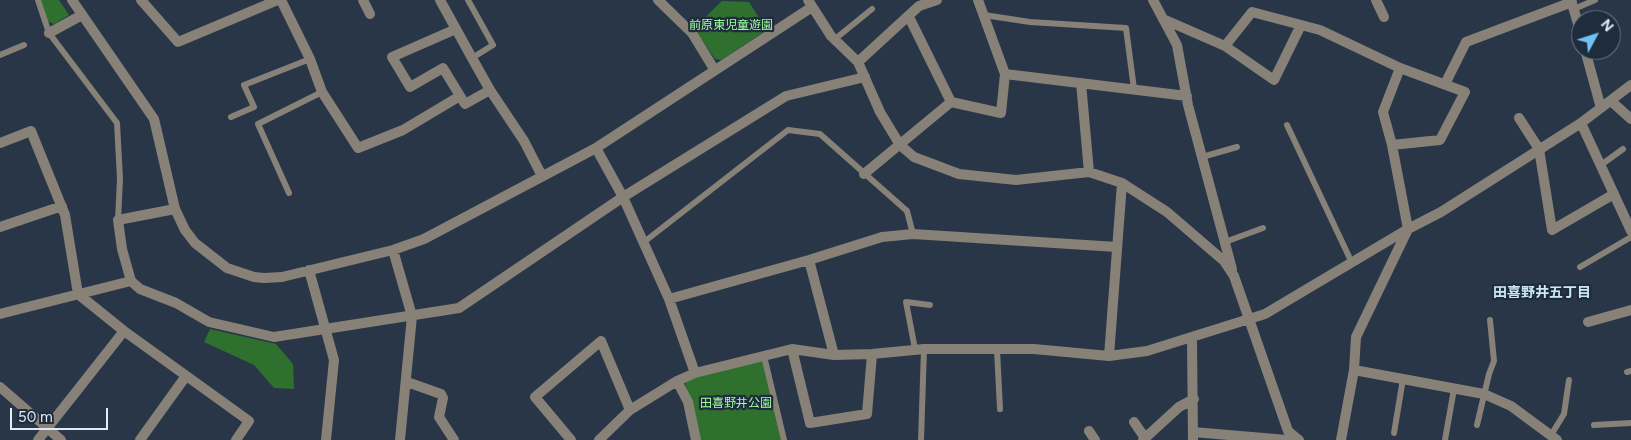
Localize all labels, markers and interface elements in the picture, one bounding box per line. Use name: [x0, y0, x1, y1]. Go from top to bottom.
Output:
north arrow: [1571, 10, 1621, 60]
text: N: [1597, 16, 1617, 35]
park label: 前原東児童遊園: [689, 18, 773, 32]
district label: 田喜野井五丁目: [1493, 285, 1591, 301]
park label: 田喜野井公園: [700, 396, 772, 410]
scale bar: [12, 398, 110, 430]
text: 50 m: [18, 408, 53, 426]

